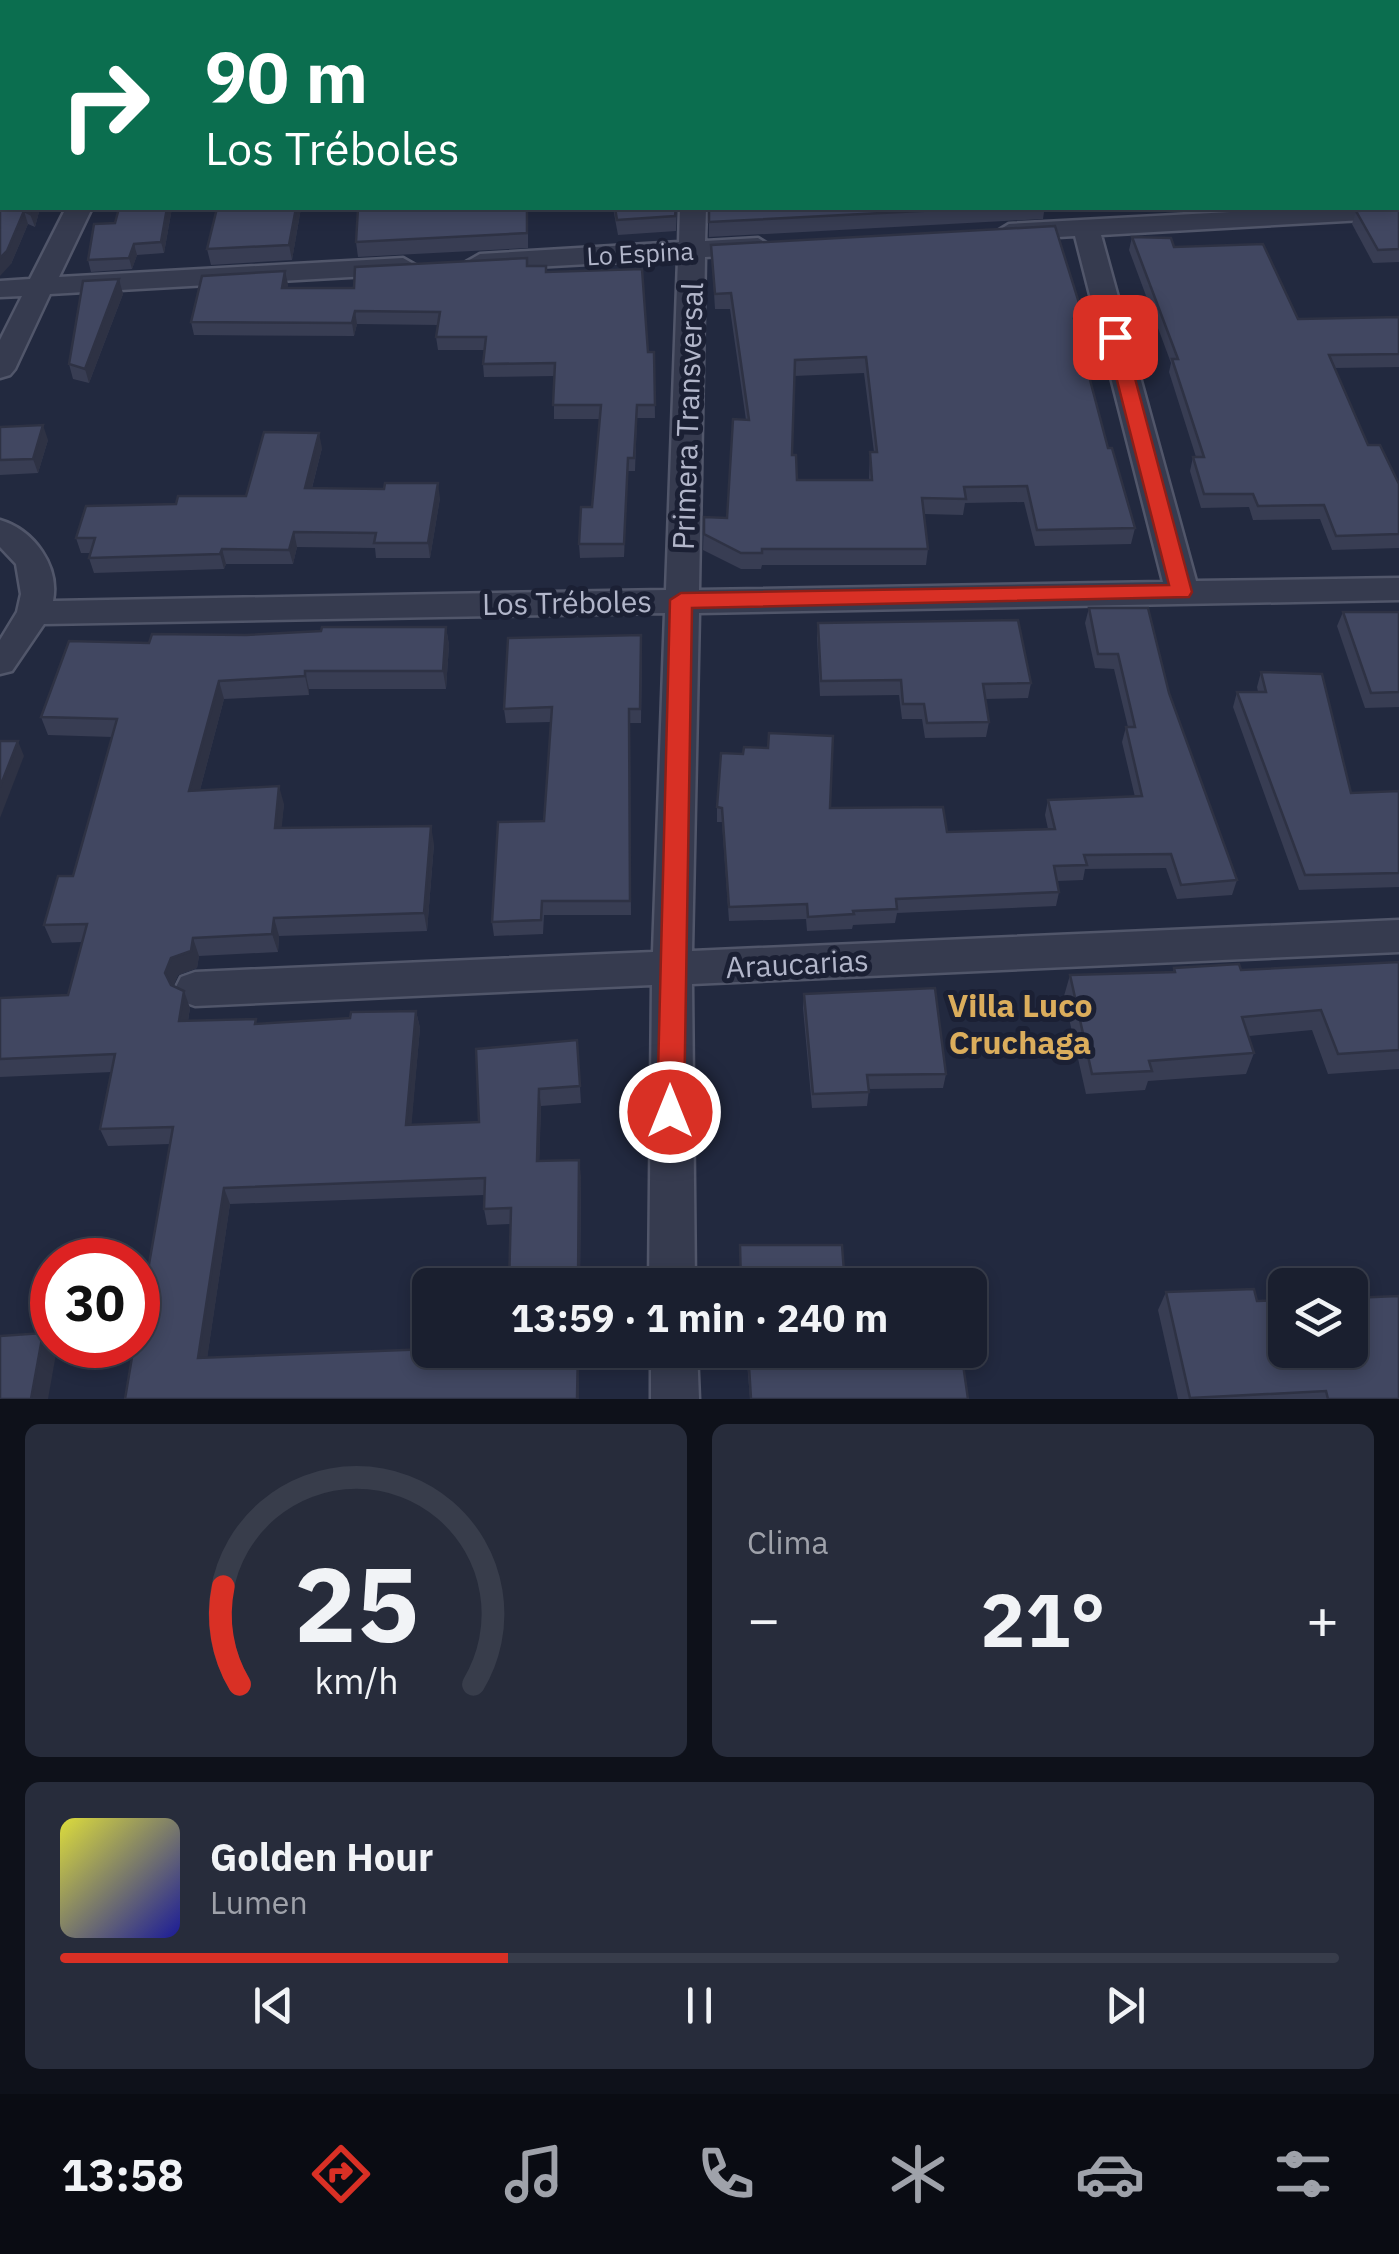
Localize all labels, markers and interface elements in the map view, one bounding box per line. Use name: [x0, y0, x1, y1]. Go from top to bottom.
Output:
text: 90 m: [205, 31, 368, 122]
icon: right: [40, 40, 170, 170]
text: Los Tréboles: [205, 119, 460, 177]
street label: Lo Espina: [586, 234, 694, 272]
street label: Primera Transversal: [663, 281, 711, 551]
pin: [1073, 295, 1158, 380]
icon: arrive: [1088, 310, 1143, 365]
street label: Los Tréboles: [482, 581, 652, 623]
street label: Araucarias: [724, 940, 870, 986]
district label: Villa Luco Cruchaga: [947, 984, 1093, 1063]
position arrow: [618, 1060, 722, 1164]
speed limit sign: 30: [30, 1238, 160, 1368]
map controls: [1268, 1268, 1368, 1368]
button: layers: [1268, 1268, 1368, 1368]
text: 13:59 · 1 min · 240 m: [511, 1293, 888, 1342]
text: Clima: [747, 1521, 829, 1563]
text: 25: [294, 1535, 418, 1671]
text: 21°: [980, 1570, 1106, 1668]
text: −: [747, 1583, 780, 1654]
text: +: [1306, 1583, 1339, 1654]
text: km/h: [314, 1657, 398, 1704]
text: Golden Hour: [210, 1832, 433, 1881]
text: Lumen: [210, 1881, 308, 1923]
icon: previous: [246, 1978, 301, 2033]
icon: pause: [672, 1978, 727, 2033]
icon: next: [1098, 1978, 1153, 2033]
icon: directions: [306, 2139, 376, 2209]
icon: music: [499, 2139, 569, 2209]
icon: phone: [691, 2139, 761, 2209]
icon: climate: [883, 2139, 953, 2209]
icon: car: [1075, 2139, 1145, 2209]
icon: filters: [1268, 2139, 1338, 2209]
text: 13:58: [61, 2145, 184, 2203]

